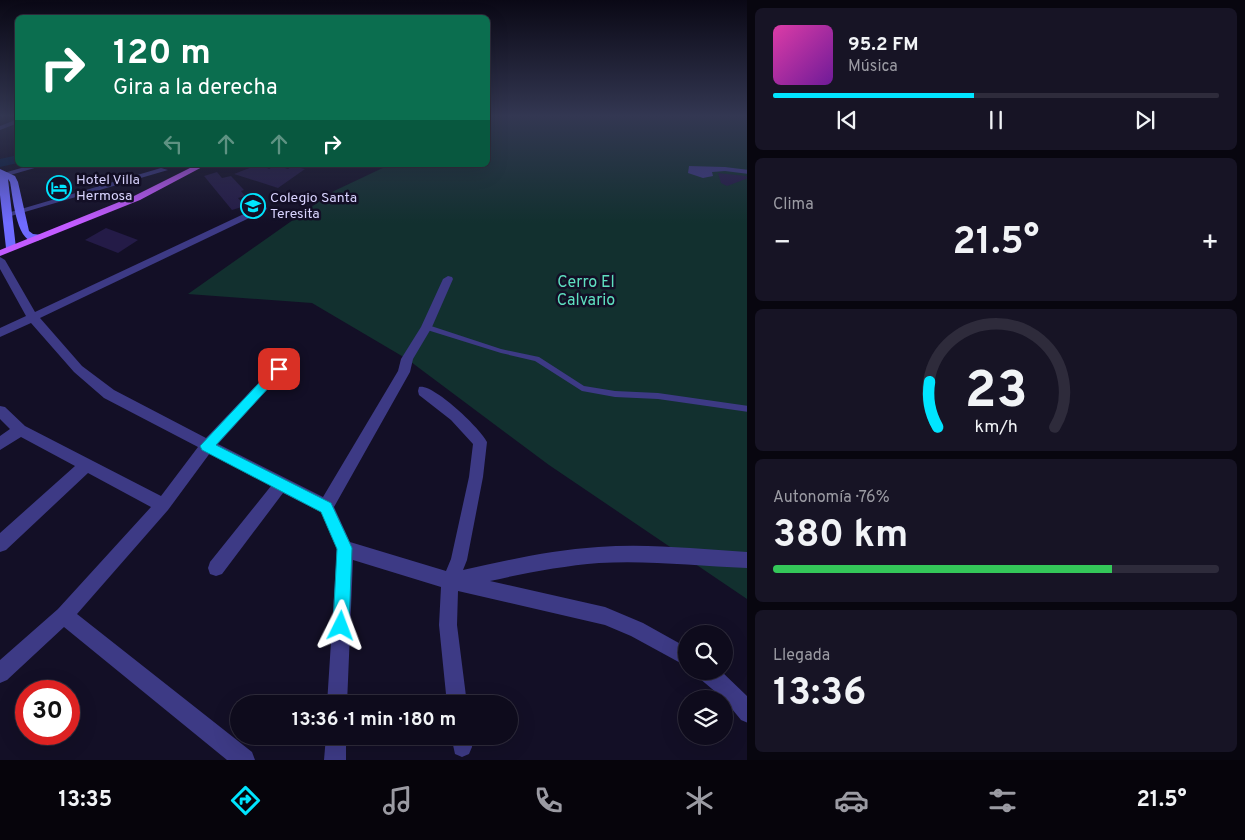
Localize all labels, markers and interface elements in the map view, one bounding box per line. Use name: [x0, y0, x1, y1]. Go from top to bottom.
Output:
text: 120 m: [113, 32, 211, 76]
text: 95.2 FM: [848, 33, 919, 57]
icon: right: [30, 35, 95, 100]
text: Música: [848, 57, 898, 77]
text: Gira a la derecha: [113, 75, 278, 102]
icon: previous: [833, 106, 861, 134]
icon: pause: [982, 106, 1010, 134]
icon: next: [1131, 106, 1159, 134]
icon: left: [159, 130, 187, 158]
icon: ahead: [212, 130, 240, 158]
icon: ahead: [265, 130, 293, 158]
icon: right: [318, 130, 346, 158]
place label: Hotel Villa Hermosa: [76, 172, 140, 205]
hotel icon: Hotel Villa Hermosa: [46, 175, 72, 201]
place label: Colegio Santa Teresita: [270, 190, 357, 223]
school or university icon: Colegio Santa Teresita: [240, 193, 266, 219]
text: Clima: [773, 195, 814, 215]
text: 21.5°: [953, 219, 1039, 268]
text: −: [773, 226, 791, 262]
text: +: [1201, 226, 1219, 262]
park label: Cerro El Calvario: [557, 273, 615, 311]
pin: [258, 348, 300, 390]
icon: arrive: [265, 355, 293, 383]
text: 23: [965, 360, 1027, 426]
text: km/h: [974, 416, 1018, 439]
text: Autonomía · 76%: [773, 488, 890, 508]
text: 380 km: [773, 512, 908, 561]
position arrow: [314, 599, 366, 651]
map controls: [678, 625, 733, 745]
button: search: [678, 625, 733, 680]
text: Llegada: [773, 646, 830, 666]
text: 13:36: [773, 670, 866, 719]
speed limit sign: 30: [15, 680, 80, 745]
button: layers: [678, 690, 733, 745]
text: 13:36 · 1 min · 180 m: [292, 708, 456, 732]
icon: directions: [228, 783, 263, 818]
icon: music: [380, 783, 415, 818]
icon: phone: [531, 783, 566, 818]
icon: climate: [682, 783, 717, 818]
icon: car: [834, 783, 869, 818]
icon: filters: [985, 783, 1020, 818]
text: 13:35: [58, 787, 112, 814]
text: 21.5°: [1136, 787, 1187, 814]

